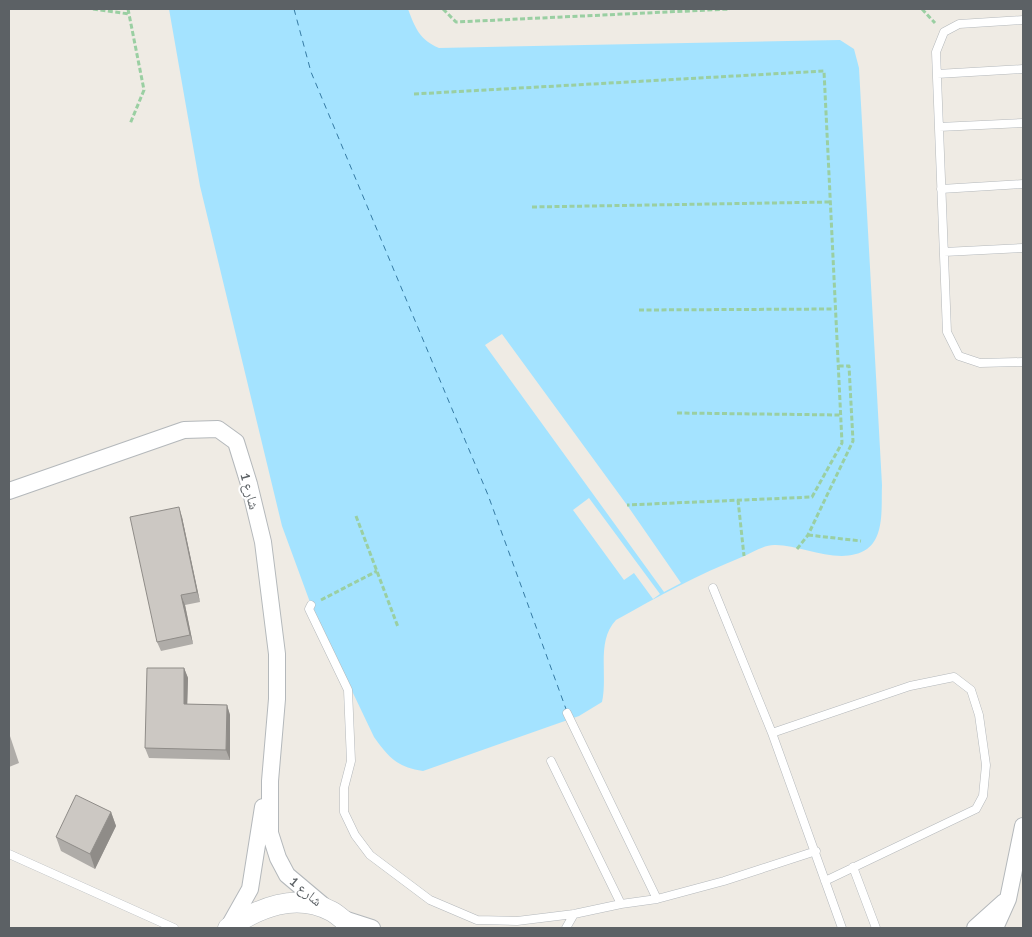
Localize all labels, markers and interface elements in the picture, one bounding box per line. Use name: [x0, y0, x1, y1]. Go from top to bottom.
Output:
street label: شارع 1: [236, 471, 263, 512]
street label: شارع 1: [285, 873, 325, 911]

